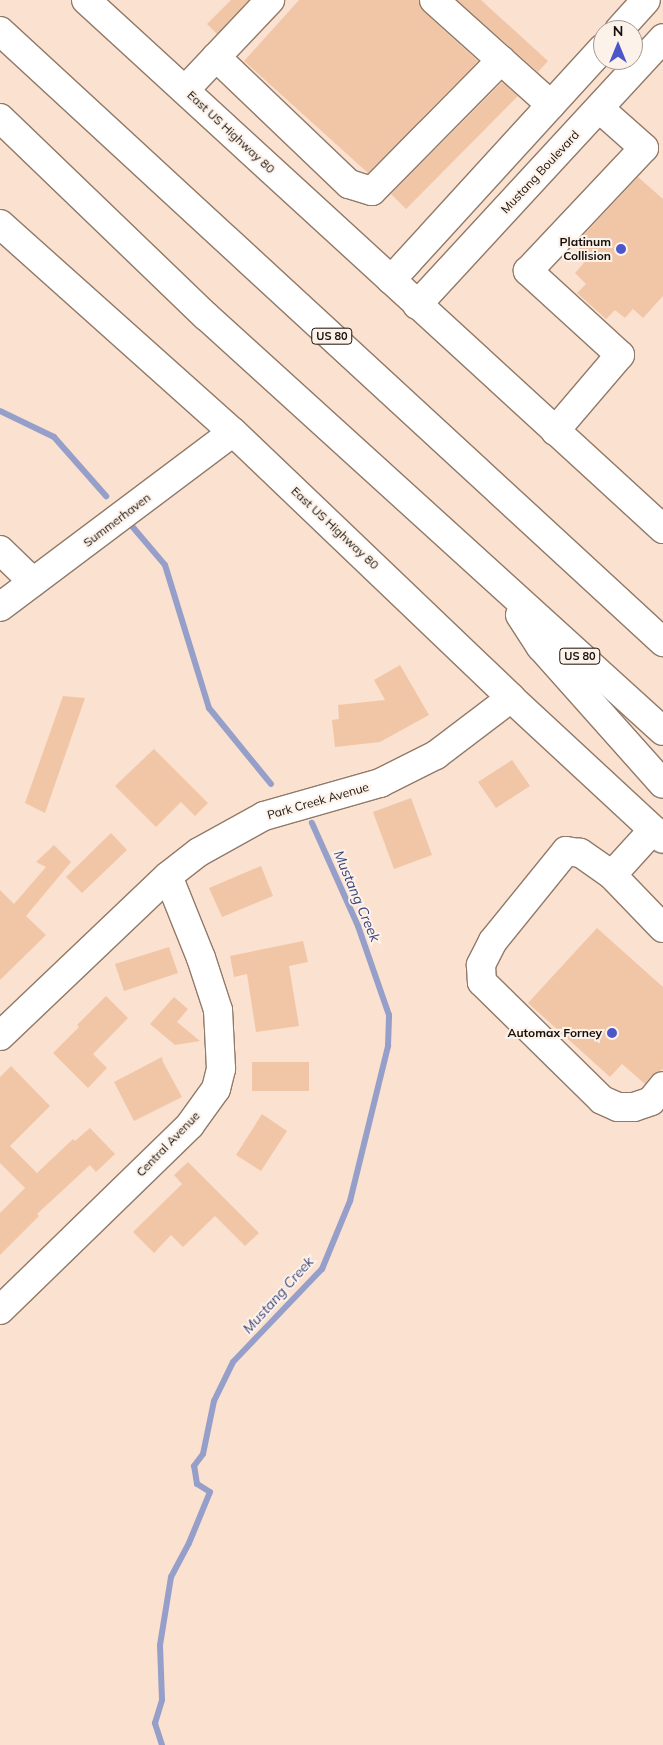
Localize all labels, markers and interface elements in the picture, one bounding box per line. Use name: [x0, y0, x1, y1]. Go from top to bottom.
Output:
north arrow: [593, 20, 643, 70]
text: N: [613, 22, 623, 40]
street label: East US Highway 80: [184, 88, 278, 176]
street label: Mustang Boulevard: [498, 128, 582, 216]
place label: Platinum Collision: [560, 235, 611, 263]
marker: Platinum Collision: [615, 243, 627, 255]
road number: US 80: [311, 328, 353, 344]
street label: East US Highway 80: [288, 484, 382, 572]
street label: Summerhaven: [81, 490, 153, 550]
road number: US 80: [559, 648, 601, 664]
street label: Park Creek Avenue: [266, 780, 370, 822]
water label: Mustang Creek: [330, 848, 384, 944]
place label: Automax Forney: [507, 1026, 602, 1040]
marker: Automax Forney: [606, 1027, 618, 1039]
street label: Central Avenue: [133, 1108, 203, 1180]
water label: Mustang Creek: [239, 1253, 317, 1337]

